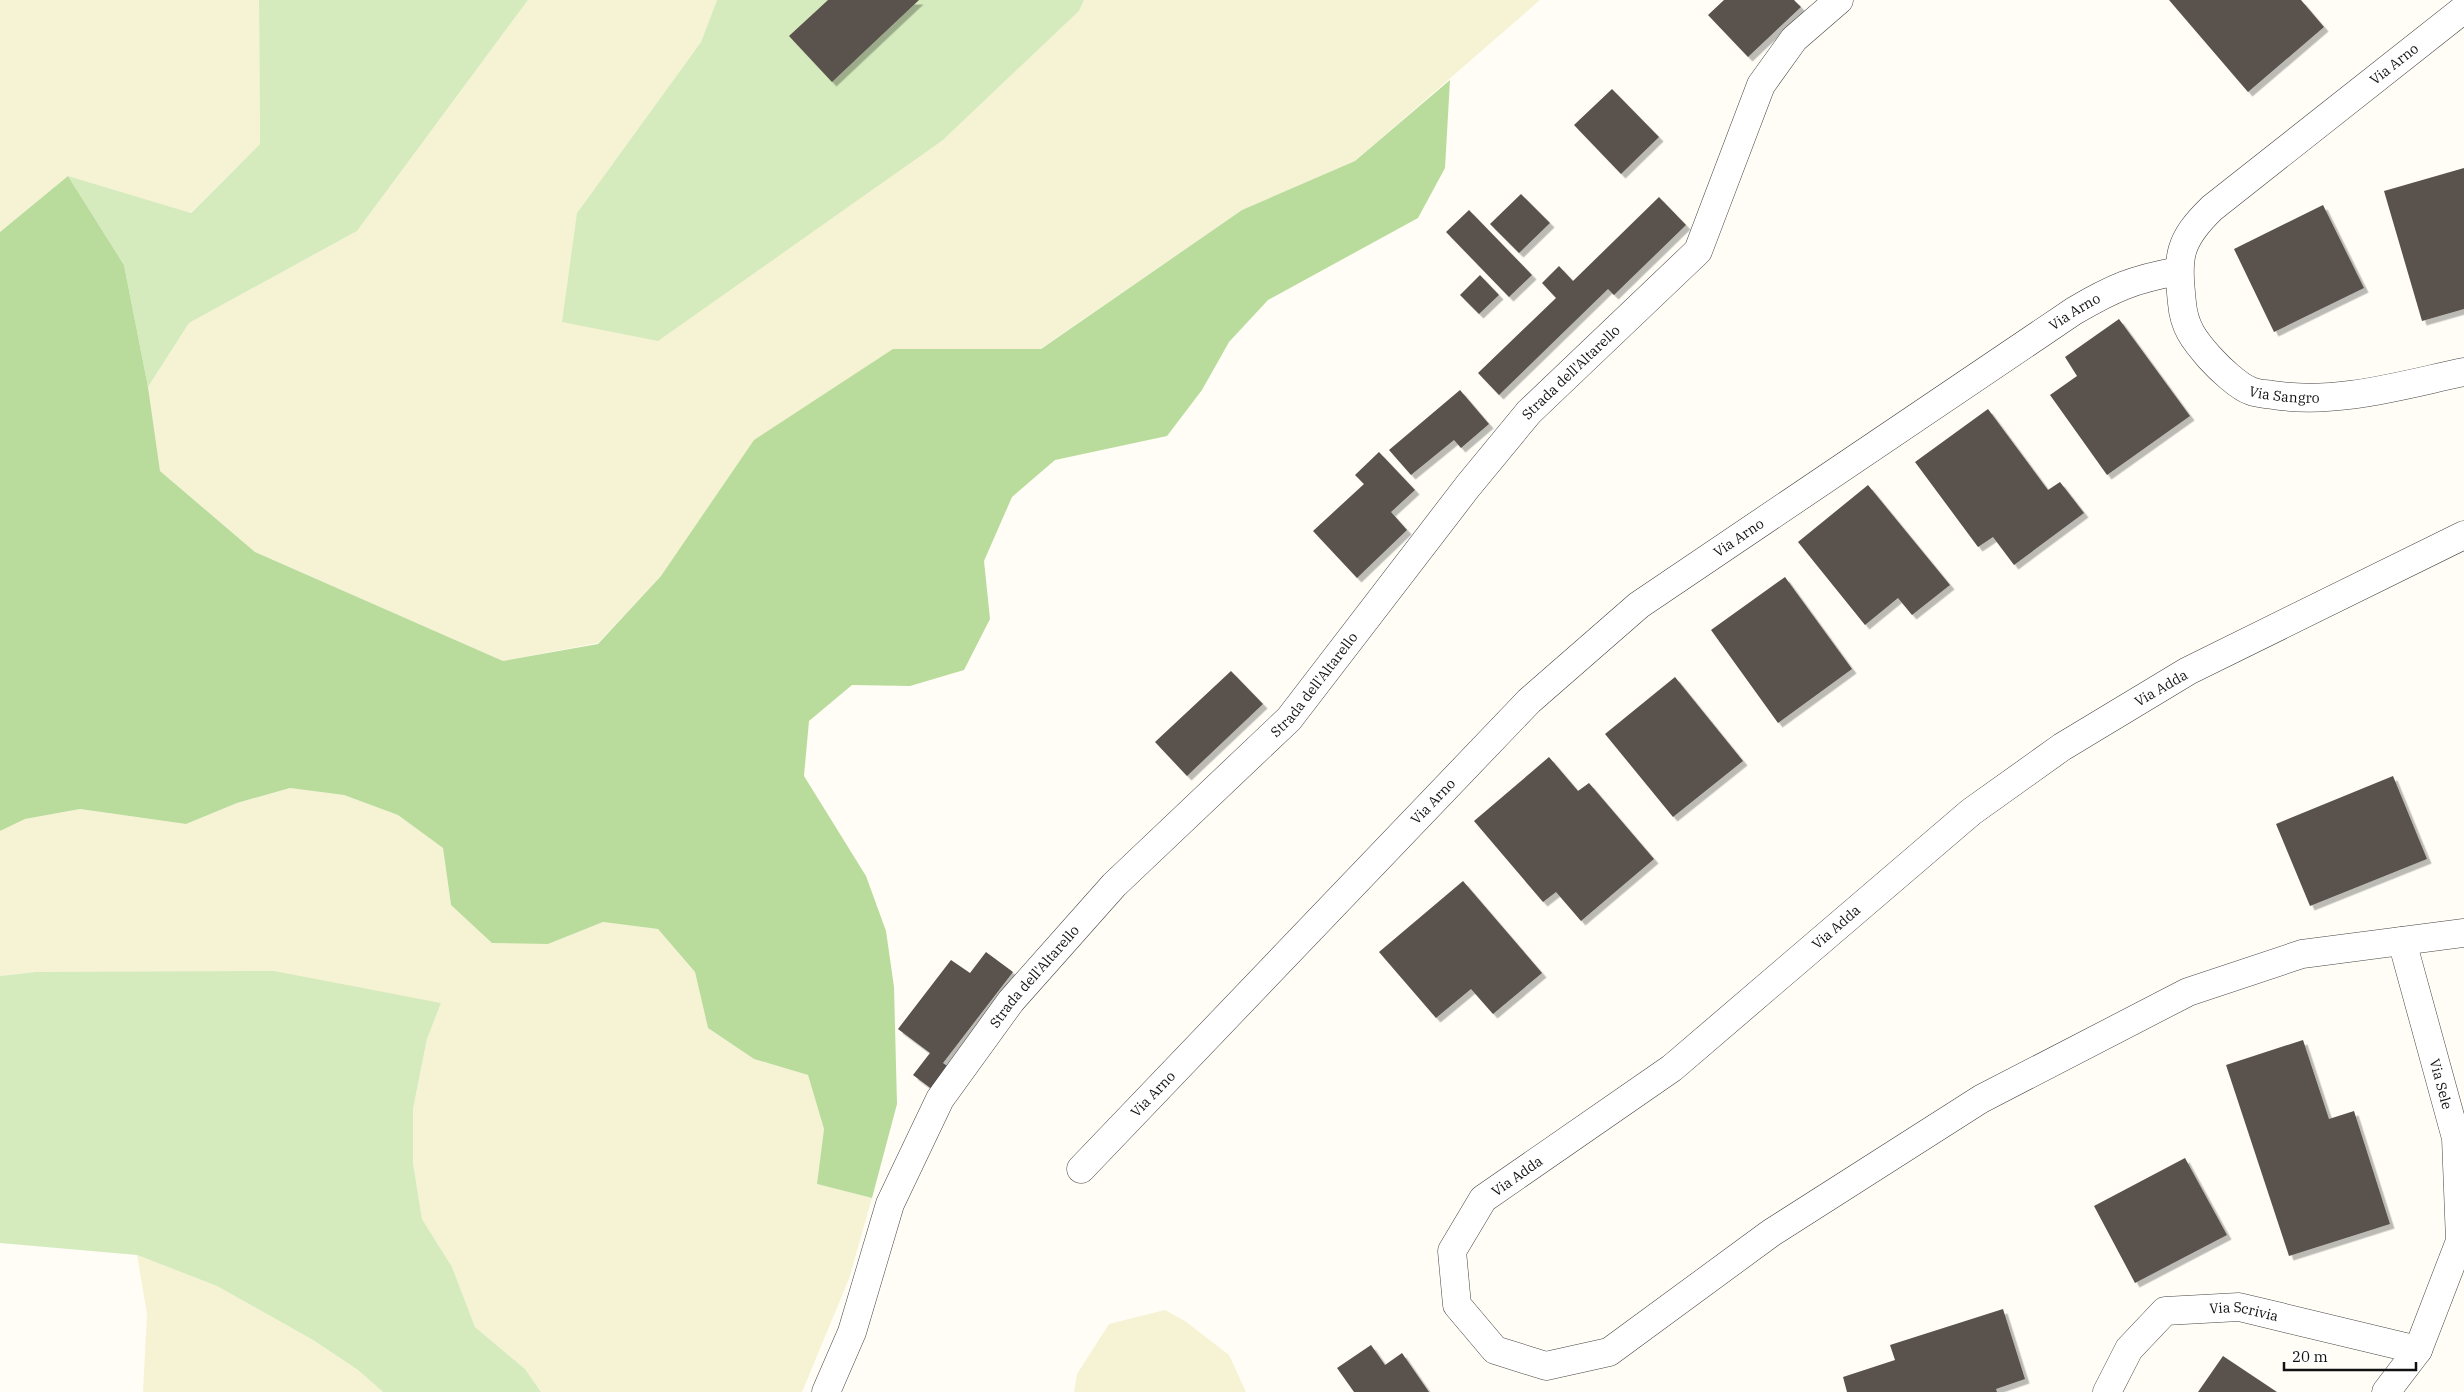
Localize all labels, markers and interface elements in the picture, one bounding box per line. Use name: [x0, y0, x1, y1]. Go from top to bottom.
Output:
street label: Via Arno: [2366, 39, 2422, 89]
street label: Via Arno: [2045, 289, 2103, 334]
street label: Strada dell'Altarello: [1518, 321, 1624, 423]
street label: Via Sangro: [2246, 382, 2320, 407]
street label: Via Arno: [1710, 514, 1767, 561]
street label: Strada dell'Altarello: [1267, 629, 1361, 741]
street label: Via Adda: [2131, 665, 2191, 710]
street label: Via Arno: [1407, 774, 1459, 828]
street label: Via Adda: [1808, 901, 1864, 953]
street label: Strada dell'Altarello: [986, 921, 1083, 1031]
street label: Via Sele: [2426, 1057, 2456, 1111]
street label: Via Arno: [1127, 1067, 1179, 1121]
street label: Via Adda: [1488, 1152, 1546, 1200]
street label: Via Scrivia: [2209, 1298, 2281, 1325]
scale bar: [2284, 1340, 2416, 1372]
text: 20 m: [2292, 1347, 2328, 1366]

